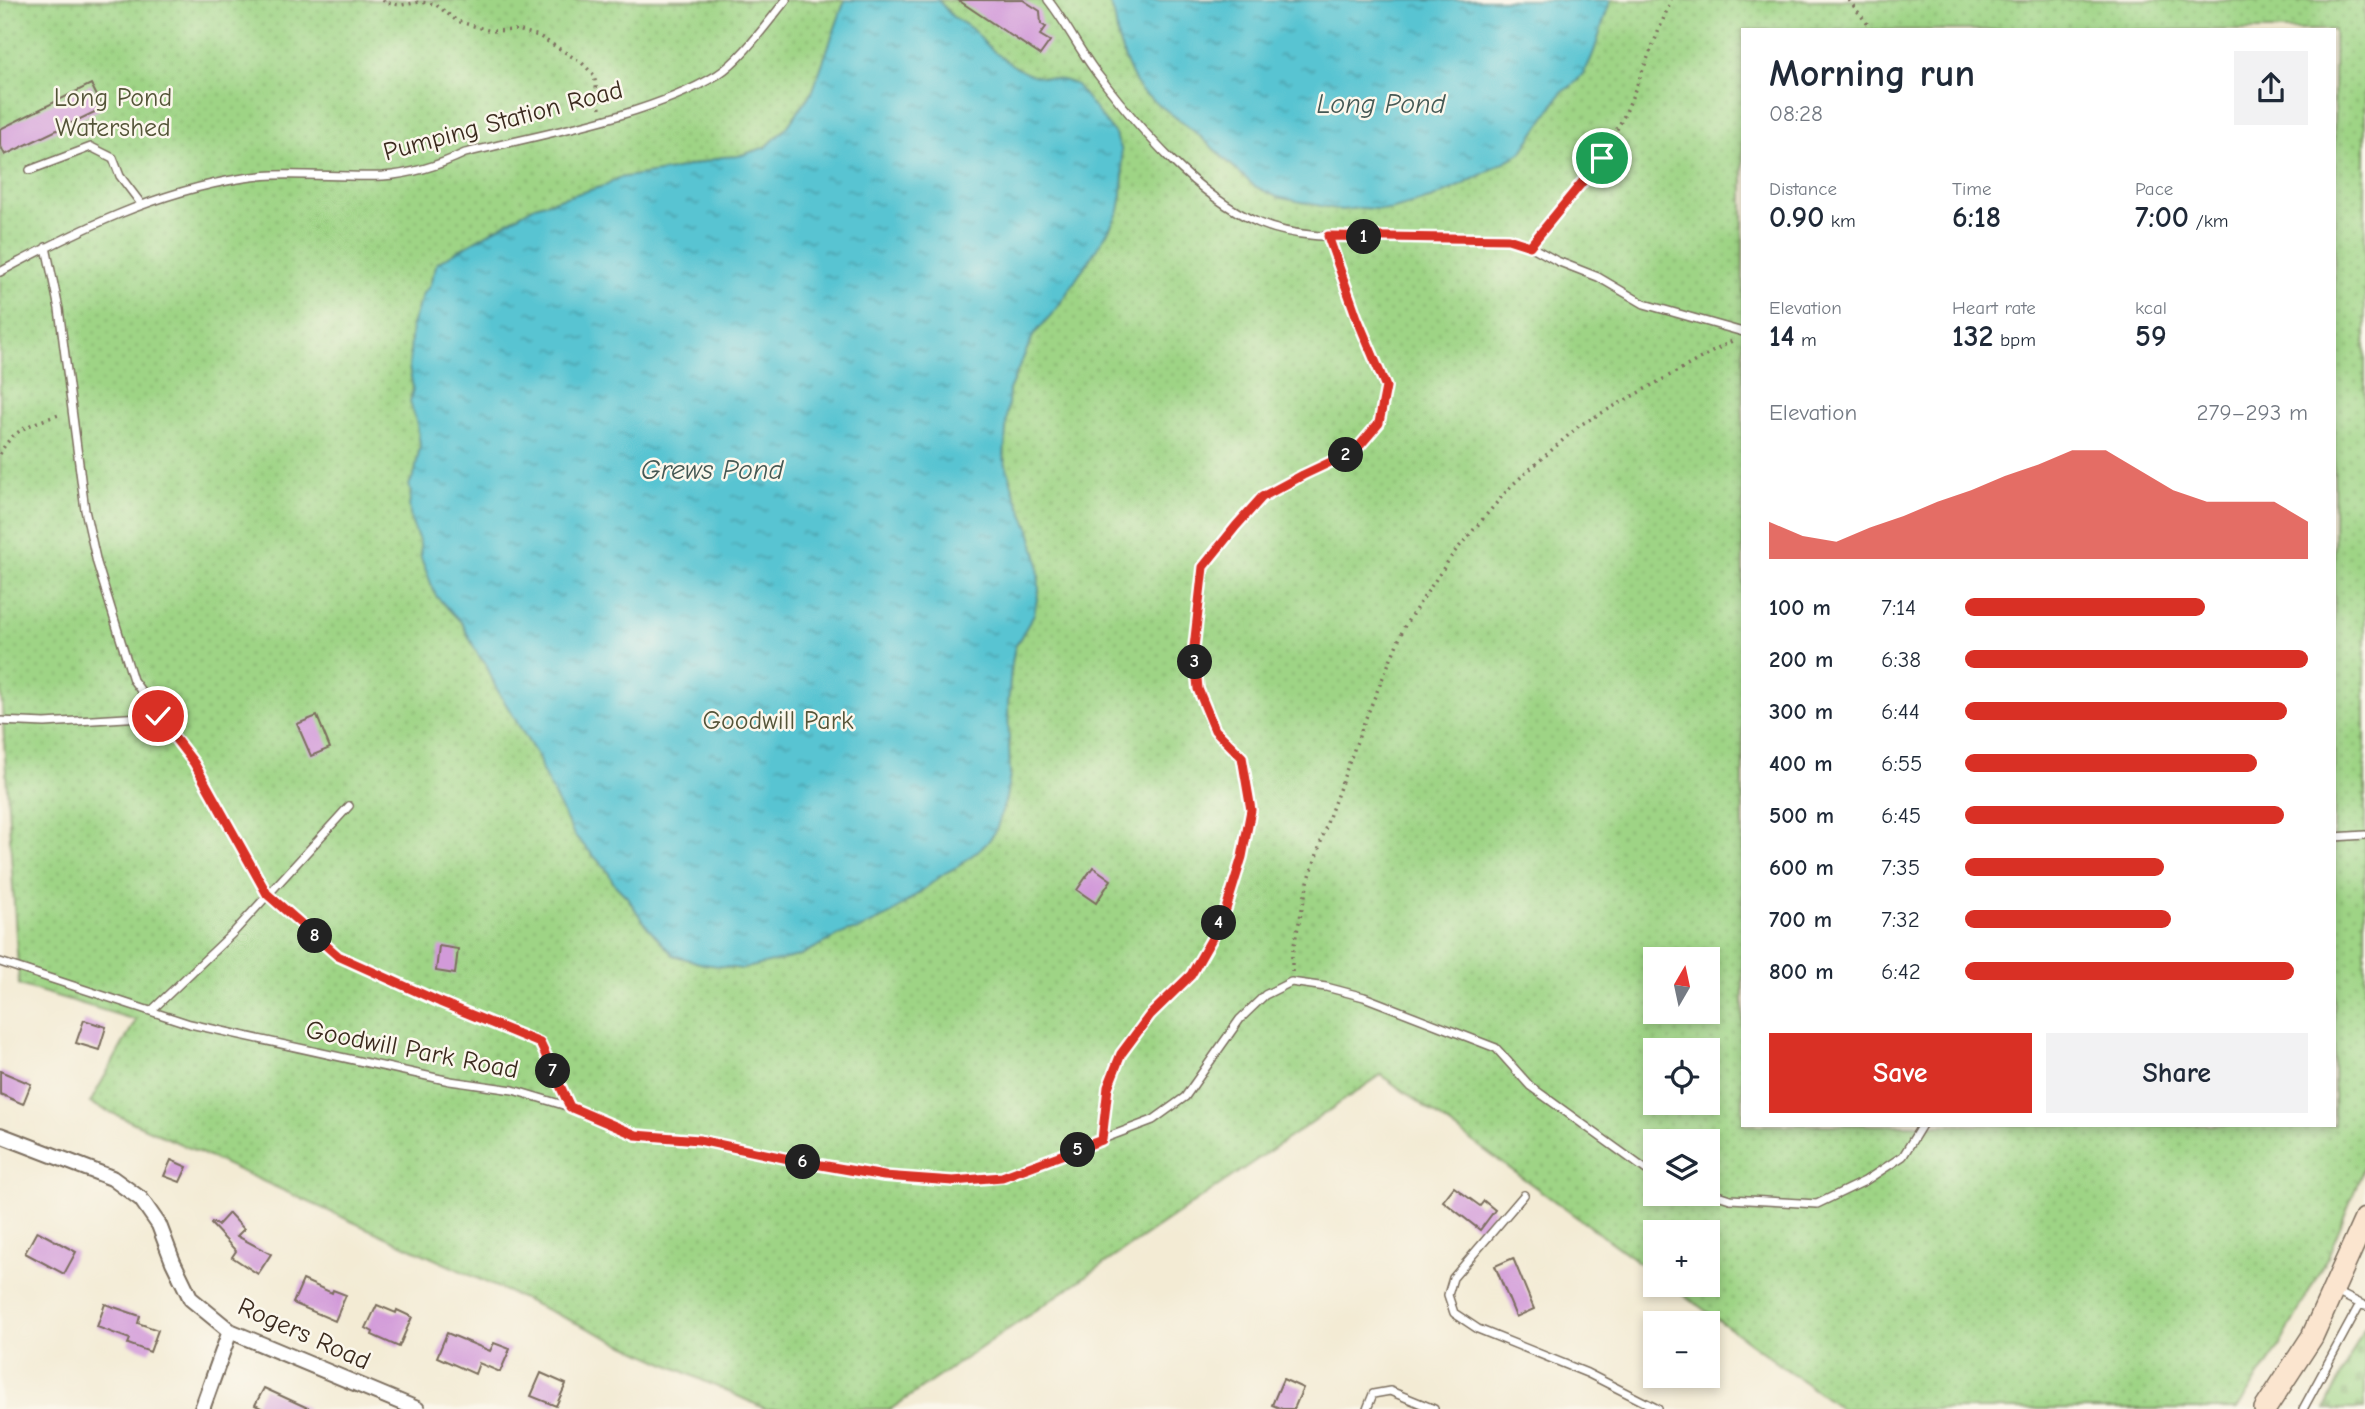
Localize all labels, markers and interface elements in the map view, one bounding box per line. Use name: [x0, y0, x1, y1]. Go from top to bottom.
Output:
button: share: [2234, 51, 2308, 125]
text: Morning run: [1769, 52, 1975, 96]
street label: Pumping Station Road: [380, 75, 626, 167]
park label: Long Pond Watershed: [54, 83, 172, 143]
water label: Long Pond: [1317, 88, 1447, 120]
text: 08:28: [1769, 100, 1823, 127]
pin: [1572, 128, 1632, 188]
icon: arrive: [1583, 139, 1621, 177]
text: Distance: [1769, 178, 1837, 200]
text: Time: [1952, 178, 1991, 200]
text: Pace: [2135, 178, 2173, 200]
text: 0.90: [1769, 200, 1824, 235]
text: 6:18: [1952, 200, 2001, 235]
text: 7:00: [2135, 200, 2189, 235]
text: km: [1824, 210, 1856, 232]
text: /km: [2189, 210, 2229, 232]
pin: 1: [1346, 219, 1382, 254]
text: 1: [1360, 225, 1367, 247]
text: Elevation: [1769, 297, 1842, 319]
text: Heart rate: [1952, 297, 2036, 319]
text: kcal: [2135, 297, 2167, 319]
text: 14: [1769, 319, 1795, 354]
text: 132: [1952, 319, 1994, 354]
text: 59: [2135, 319, 2167, 354]
text: m: [1795, 329, 1817, 351]
text: bpm: [1994, 329, 2036, 351]
text: Elevation: [1769, 399, 1857, 426]
text: 279–293 m: [2197, 399, 2308, 426]
pin: 2: [1328, 438, 1364, 472]
text: 2: [1341, 443, 1350, 465]
water label: Grews Pond: [641, 454, 784, 486]
text: 100 m: [1769, 594, 1831, 621]
text: 7:14: [1881, 594, 1916, 621]
pin: 3: [1178, 644, 1212, 680]
text: 200 m: [1769, 646, 1833, 673]
text: 6:38: [1881, 646, 1921, 673]
text: 3: [1190, 650, 1199, 672]
pin: [128, 686, 188, 746]
icon: check: [139, 697, 177, 735]
text: 300 m: [1769, 698, 1833, 725]
text: 6:44: [1881, 698, 1920, 725]
park label: Goodwill Park: [702, 706, 854, 736]
text: 400 m: [1769, 750, 1833, 777]
text: 6:55: [1881, 750, 1923, 777]
text: 500 m: [1769, 802, 1834, 829]
text: 6:45: [1881, 802, 1921, 829]
text: 600 m: [1769, 854, 1834, 881]
text: 7:35: [1881, 854, 1920, 881]
pin: 4: [1202, 906, 1236, 940]
text: 700 m: [1769, 906, 1832, 933]
text: 7:32: [1881, 906, 1920, 933]
text: 4: [1214, 911, 1223, 933]
pin: 8: [298, 918, 332, 954]
text: 8: [310, 924, 319, 946]
north arrow: [1643, 947, 1720, 1024]
map controls: [1643, 947, 1720, 1388]
text: 800 m: [1769, 958, 1834, 985]
text: 6:42: [1881, 958, 1921, 985]
street label: Goodwill Park Road: [303, 1015, 521, 1085]
button: Save: [1769, 1033, 2032, 1113]
button: Share: [2046, 1033, 2308, 1113]
button: locate: [1643, 1038, 1720, 1115]
pin: 7: [536, 1054, 570, 1088]
text: 7: [548, 1059, 557, 1081]
button: layers: [1643, 1129, 1720, 1206]
pin: 5: [1060, 1132, 1096, 1168]
text: 5: [1072, 1138, 1083, 1160]
pin: 6: [786, 1144, 820, 1180]
text: 6: [798, 1150, 807, 1172]
button: +: [1643, 1220, 1720, 1297]
street label: Rogers Road: [233, 1291, 375, 1377]
button: −: [1643, 1311, 1720, 1388]

